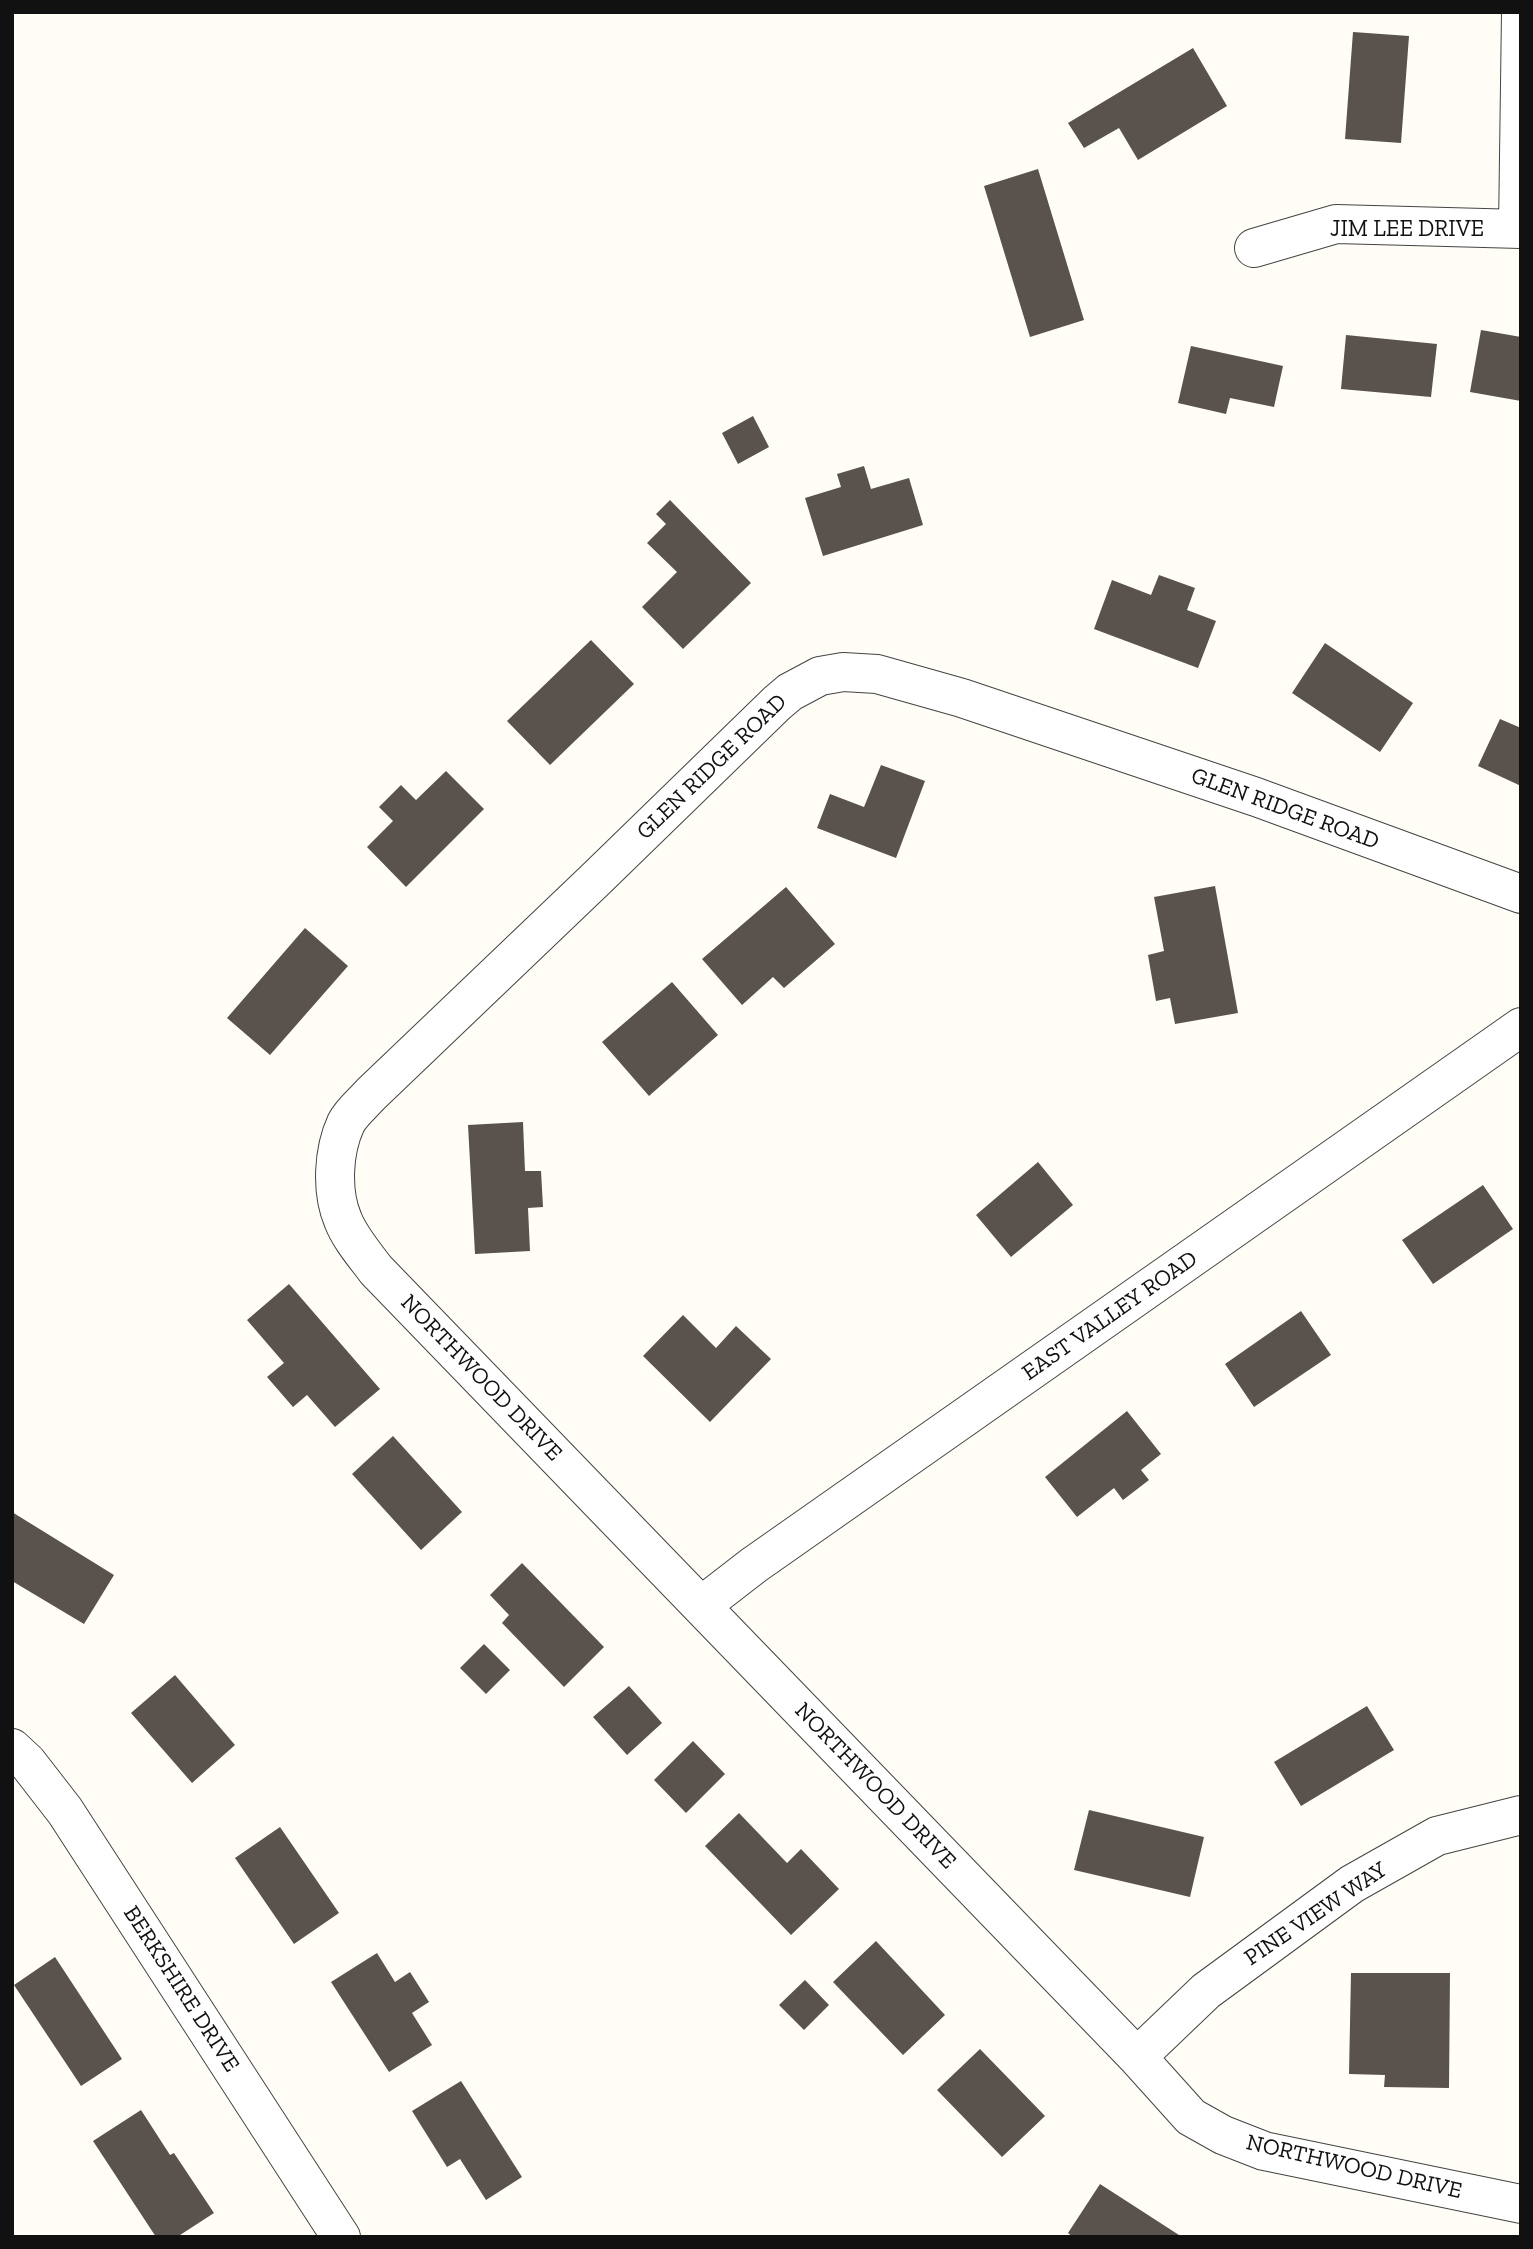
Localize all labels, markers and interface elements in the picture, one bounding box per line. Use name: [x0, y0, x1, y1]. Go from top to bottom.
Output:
street label: JIM LEE DRIVE: [1330, 215, 1484, 243]
street label: GLEN RIDGE ROAD: [631, 688, 793, 846]
street label: GLEN RIDGE ROAD: [1187, 762, 1383, 856]
street label: EAST VALLEY ROAD: [1017, 1245, 1203, 1387]
street label: NORTHWOOD DRIVE: [395, 1289, 567, 1467]
street label: NORTHWOOD DRIVE: [789, 1697, 961, 1875]
street label: PINE VIEW WAY: [1239, 1856, 1393, 1972]
street label: BERKSHIRE DRIVE: [117, 1901, 245, 2077]
street label: NORTHWOOD DRIVE: [1243, 2129, 1465, 2205]

